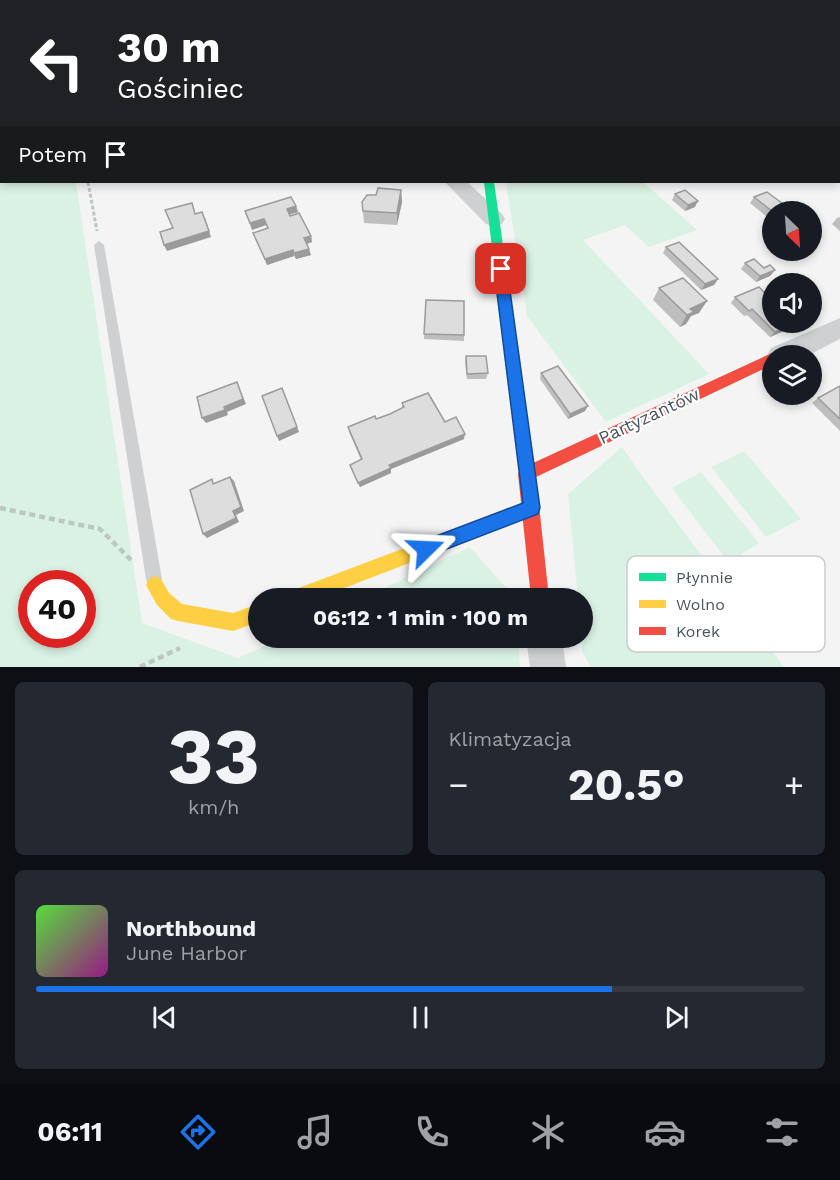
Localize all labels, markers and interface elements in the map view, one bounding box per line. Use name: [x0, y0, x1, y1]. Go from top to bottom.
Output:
text: 30 m: [117, 23, 221, 72]
icon: left: [18, 24, 96, 102]
text: Gościniec: [117, 73, 244, 105]
icon: arrive: [99, 138, 132, 171]
text: Potem: [18, 142, 87, 167]
north arrow: [762, 201, 822, 261]
map controls: [762, 201, 822, 405]
pin: [475, 243, 526, 294]
icon: arrive: [484, 252, 517, 285]
button: sound: [762, 273, 822, 333]
button: layers: [762, 345, 822, 405]
street label: Partyzantów: [595, 383, 702, 448]
position arrow: [394, 517, 458, 581]
legend: [627, 556, 825, 652]
text: Płynnie: [676, 568, 733, 587]
speed limit sign: 40: [18, 570, 96, 648]
text: Wolno: [676, 595, 725, 614]
text: 06:12 · 1 min · 100 m: [313, 605, 528, 630]
text: Korek: [676, 622, 720, 641]
text: 33: [167, 710, 260, 802]
text: Klimatyzacja: [449, 727, 572, 751]
text: 20.5°: [568, 758, 685, 811]
text: −: [449, 765, 468, 804]
text: +: [784, 765, 804, 804]
text: km/h: [188, 795, 240, 819]
text: Northbound: [126, 916, 256, 941]
text: June Harbor: [126, 941, 247, 965]
icon: previous: [148, 1001, 181, 1034]
icon: pause: [404, 1001, 437, 1034]
icon: next: [660, 1001, 693, 1034]
icon: directions: [177, 1111, 219, 1153]
icon: music: [294, 1111, 336, 1153]
icon: phone: [411, 1111, 453, 1153]
icon: climate: [527, 1111, 569, 1153]
icon: car: [644, 1111, 686, 1153]
icon: filters: [761, 1111, 803, 1153]
text: 06:11: [37, 1116, 103, 1148]

